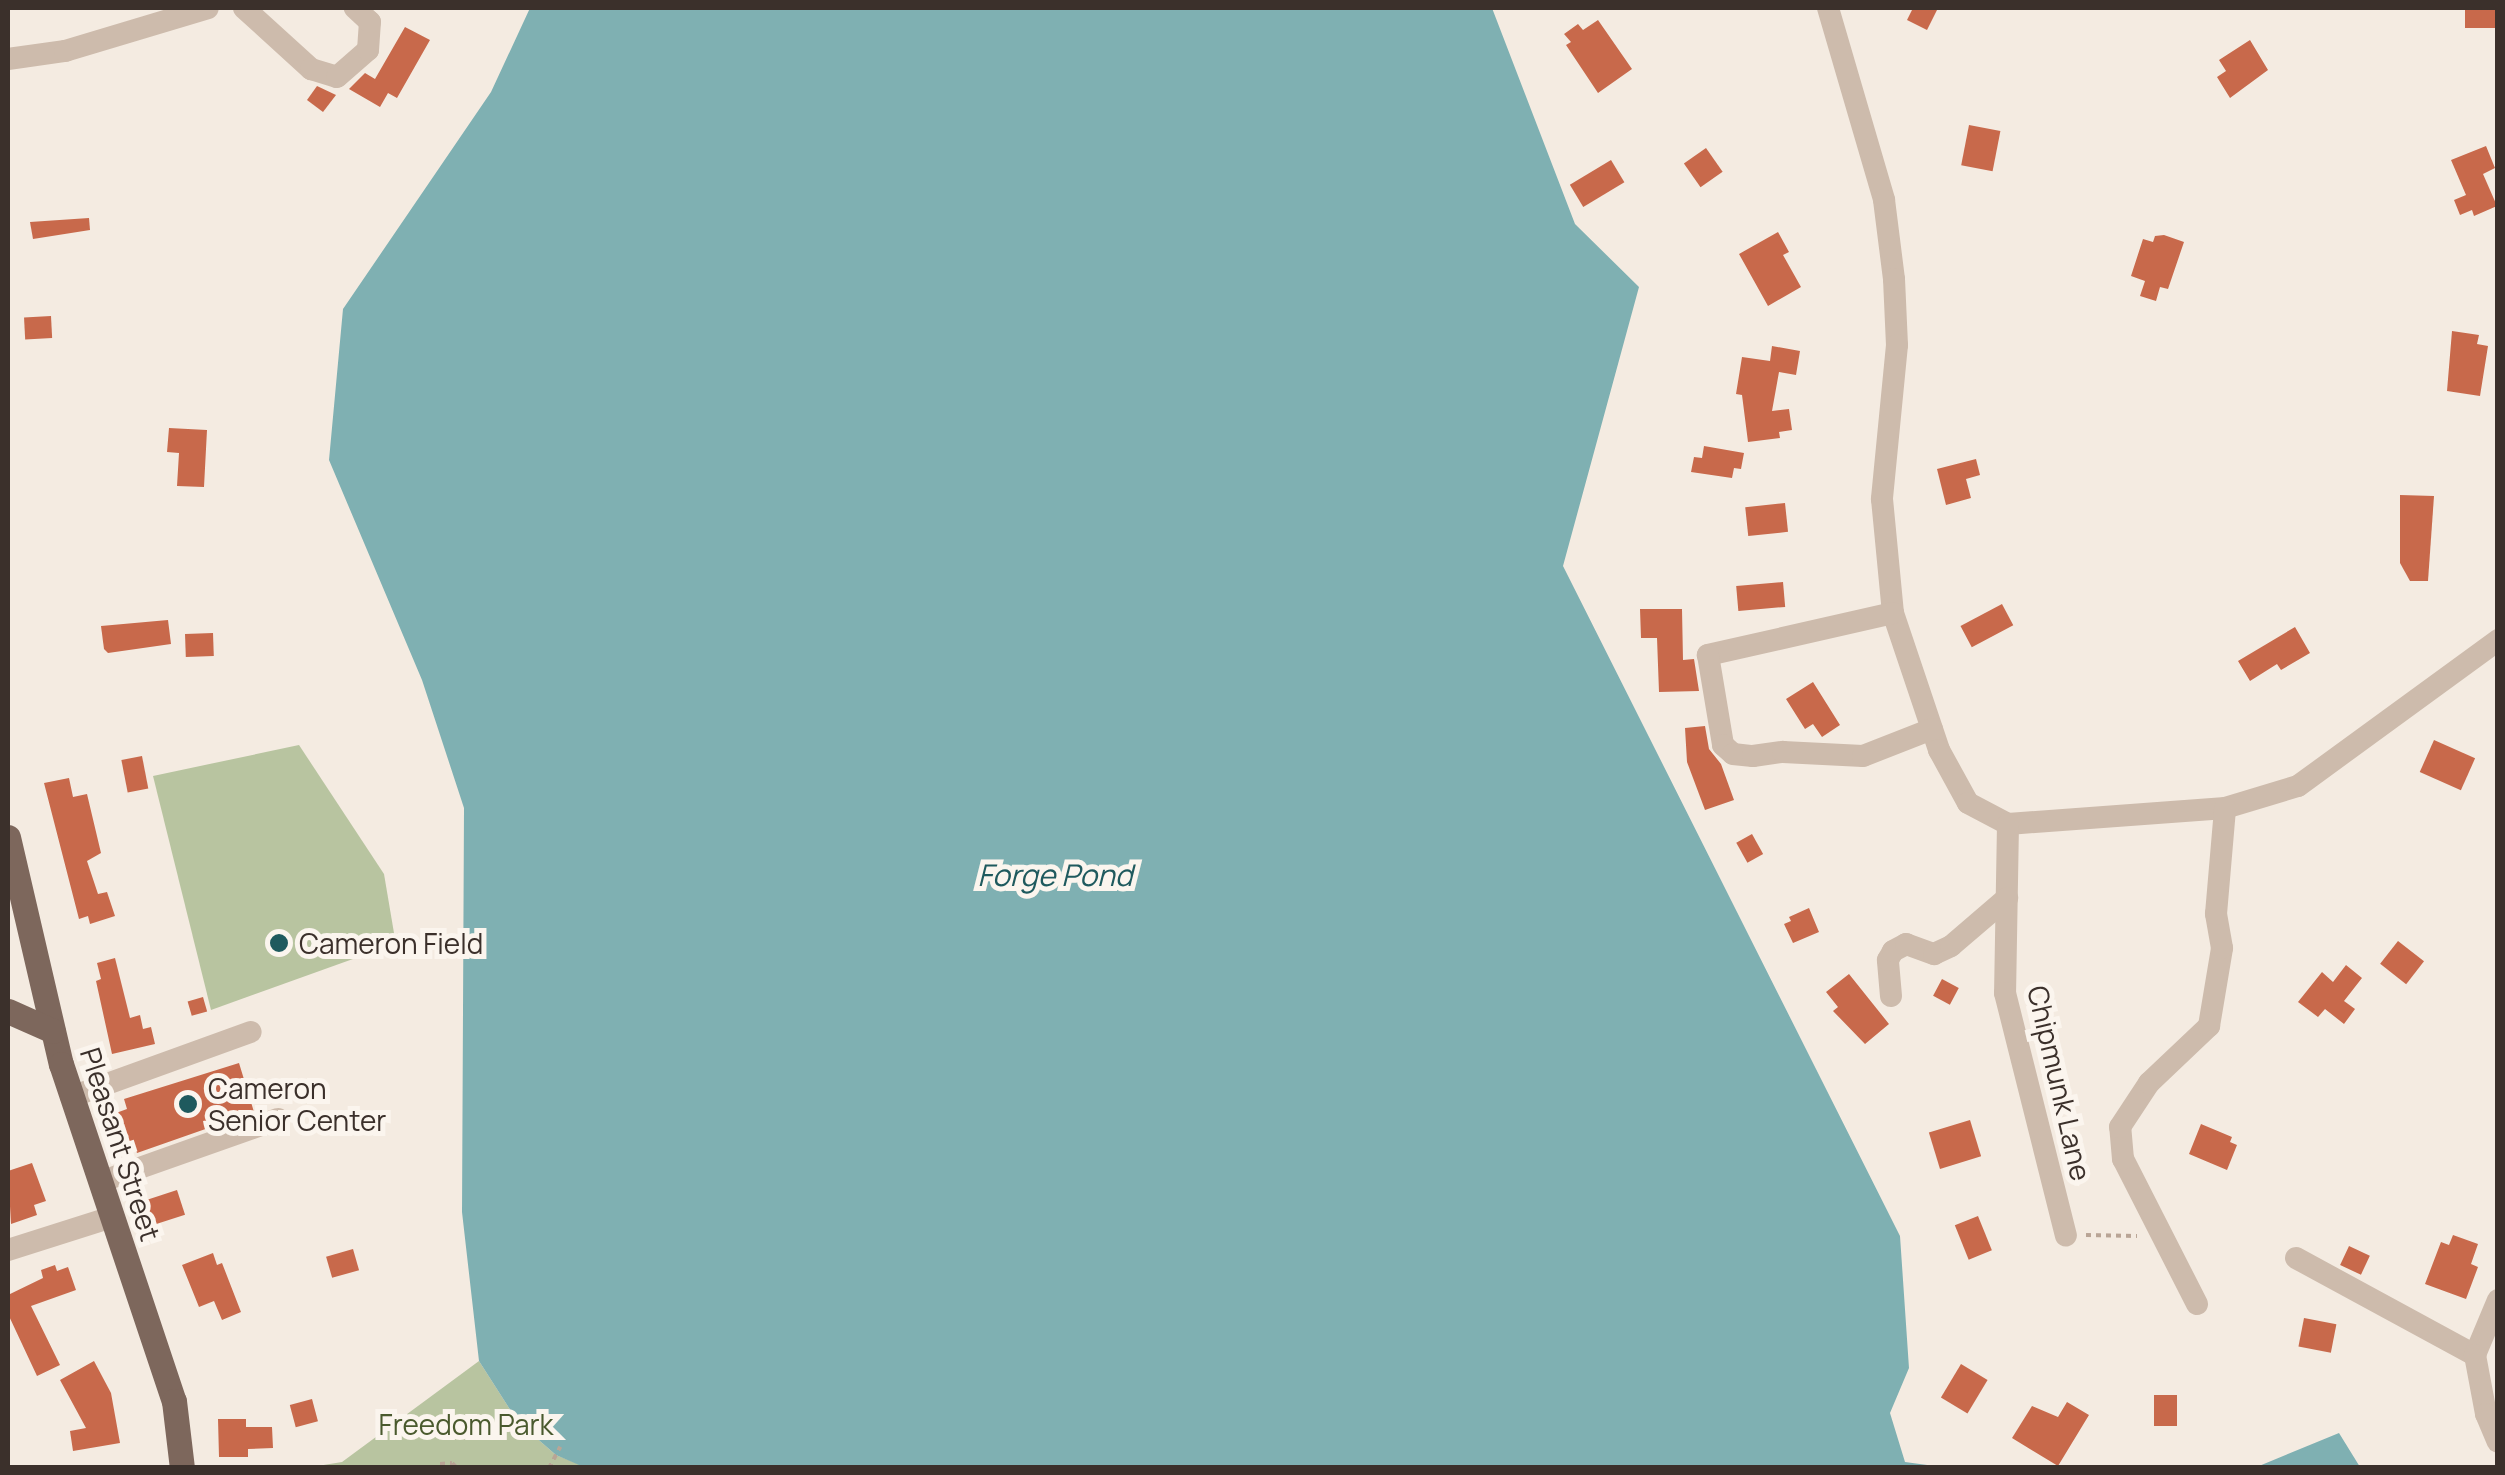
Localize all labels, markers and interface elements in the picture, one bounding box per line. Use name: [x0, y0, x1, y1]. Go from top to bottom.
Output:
water label: Forge Pond: [977, 857, 1133, 893]
place label: Cameron Field: [299, 926, 483, 960]
marker: Cameron Field: [268, 932, 290, 954]
street label: Chipmunk Lane: [2021, 982, 2099, 1184]
street label: Pleasant Street: [74, 1043, 168, 1245]
place label: Cameron Senior Center: [208, 1071, 386, 1137]
marker: Cameron Senior Center: [177, 1093, 199, 1115]
park label: Freedom Park: [379, 1407, 553, 1441]

